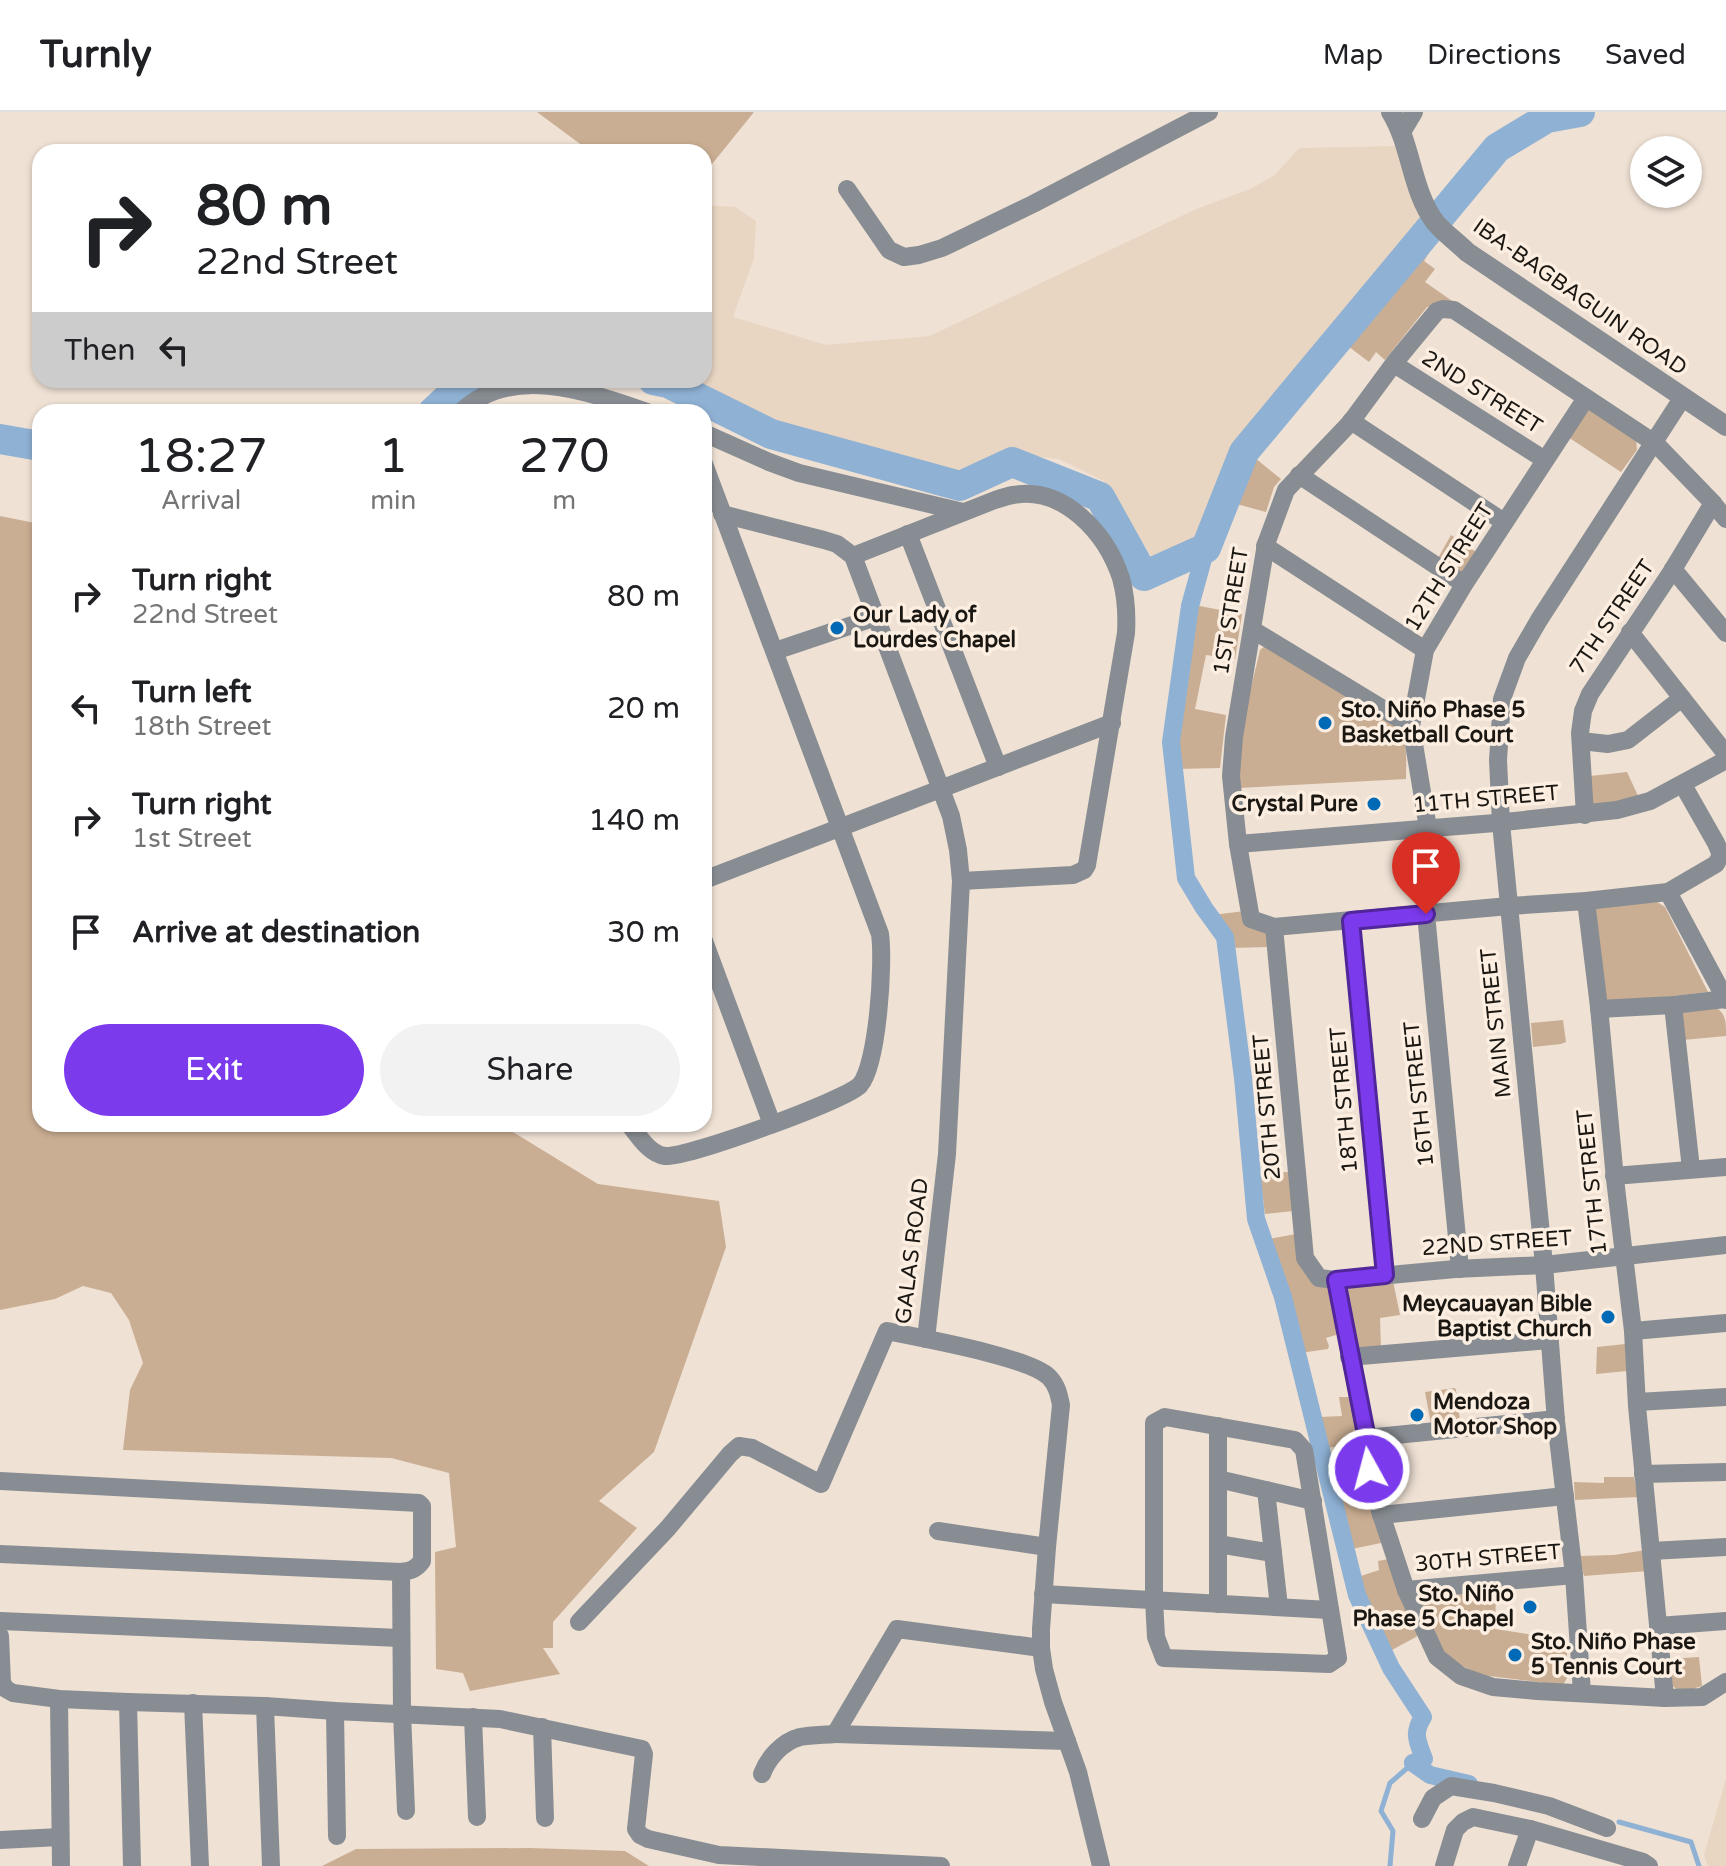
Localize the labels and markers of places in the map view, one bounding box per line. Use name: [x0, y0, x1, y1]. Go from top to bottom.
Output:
place label: Our Lady of Lourdes Chapel: [853, 602, 1016, 653]
marker: Our Lady of Lourdes Chapel: [828, 619, 846, 637]
place label: Sto. Niño Phase 5 Basketball Court: [1341, 697, 1525, 748]
marker: Sto. Niño Phase 5 Basketball Court: [1316, 714, 1334, 732]
place label: Crystal Pure: [1232, 791, 1358, 817]
marker: Crystal Pure: [1365, 795, 1383, 813]
pin: [1392, 832, 1460, 914]
place label: Meycauayan Bible Baptist Church: [1402, 1291, 1592, 1342]
marker: Meycauayan Bible Baptist Church: [1599, 1308, 1617, 1326]
place label: Mendoza Motor Shop: [1433, 1389, 1557, 1440]
marker: Mendoza Motor Shop: [1408, 1406, 1426, 1424]
place label: Sto. Niño Phase 5 Chapel: [1352, 1581, 1514, 1632]
marker: Sto. Niño Phase 5 Chapel: [1521, 1598, 1539, 1616]
place label: Sto. Niño Phase 5 Tennis Court: [1531, 1629, 1696, 1680]
marker: Sto. Niño Phase 5 Tennis Court: [1506, 1646, 1524, 1664]

